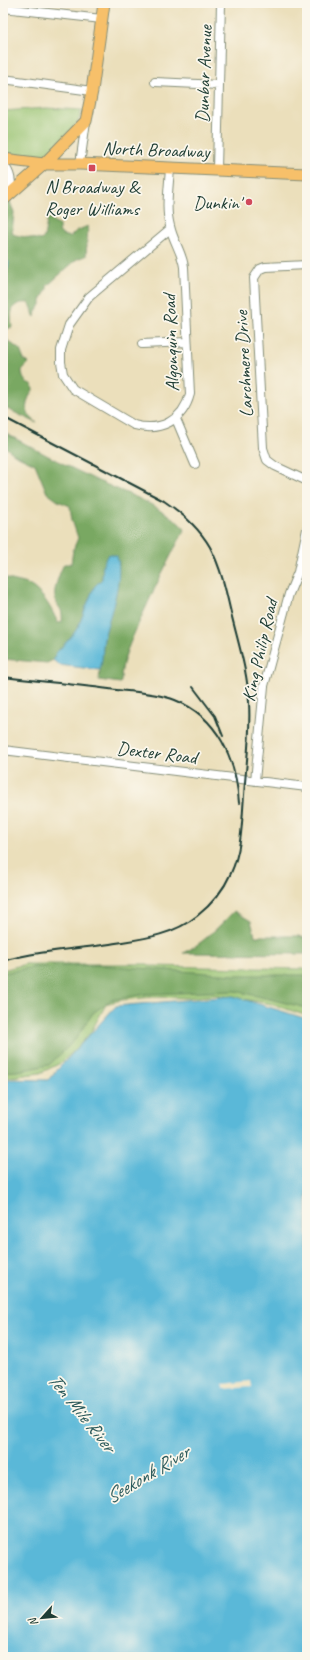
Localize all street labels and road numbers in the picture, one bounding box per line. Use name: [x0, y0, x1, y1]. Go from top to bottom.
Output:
street label: Dunbar Avenue: [190, 23, 218, 123]
street label: North Broadway: [102, 136, 211, 164]
street label: Algonquin Road: [157, 291, 185, 392]
street label: Larchmere Drive: [229, 308, 259, 418]
street label: King Philip Road: [237, 594, 284, 704]
street label: Dexter Road: [116, 736, 202, 770]

